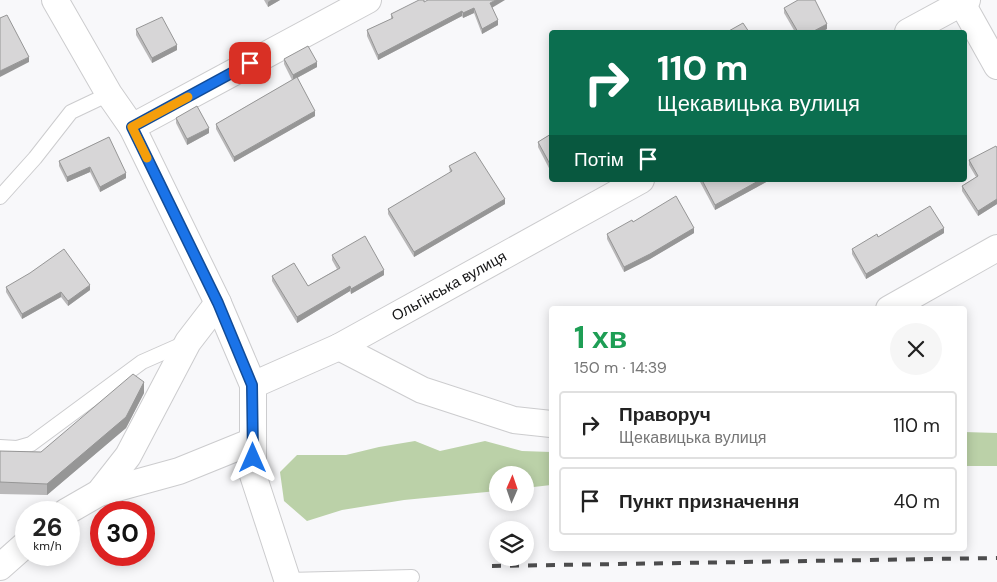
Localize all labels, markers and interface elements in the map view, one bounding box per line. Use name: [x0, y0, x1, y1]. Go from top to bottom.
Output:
pin: [229, 42, 271, 84]
text: 110 m: [657, 45, 748, 91]
icon: arrive: [236, 49, 264, 77]
icon: right: [574, 50, 639, 115]
text: Щекавицька вулиця: [657, 89, 860, 118]
icon: arrive: [634, 145, 662, 173]
text: Потім: [574, 147, 624, 172]
street label: Ольгінська вулиця: [388, 246, 510, 326]
text: 1 хв: [574, 318, 627, 357]
button: close: [890, 323, 942, 375]
text: 150 m · 14:39: [574, 357, 667, 378]
text: Праворуч: [619, 402, 711, 427]
icon: right: [576, 411, 604, 439]
text: 110 m: [893, 413, 940, 438]
text: Щекавицька вулиця: [619, 427, 767, 448]
position arrow: [226, 431, 278, 483]
north arrow: [489, 466, 534, 511]
map controls: [489, 466, 534, 566]
icon: arrive: [576, 487, 604, 515]
text: Пункт призначення: [619, 489, 799, 514]
text: 40 m: [893, 489, 940, 514]
speed limit sign: 30: [90, 501, 155, 566]
text: 26: [32, 511, 63, 544]
button: layers: [489, 521, 534, 566]
text: km/h: [33, 538, 62, 554]

